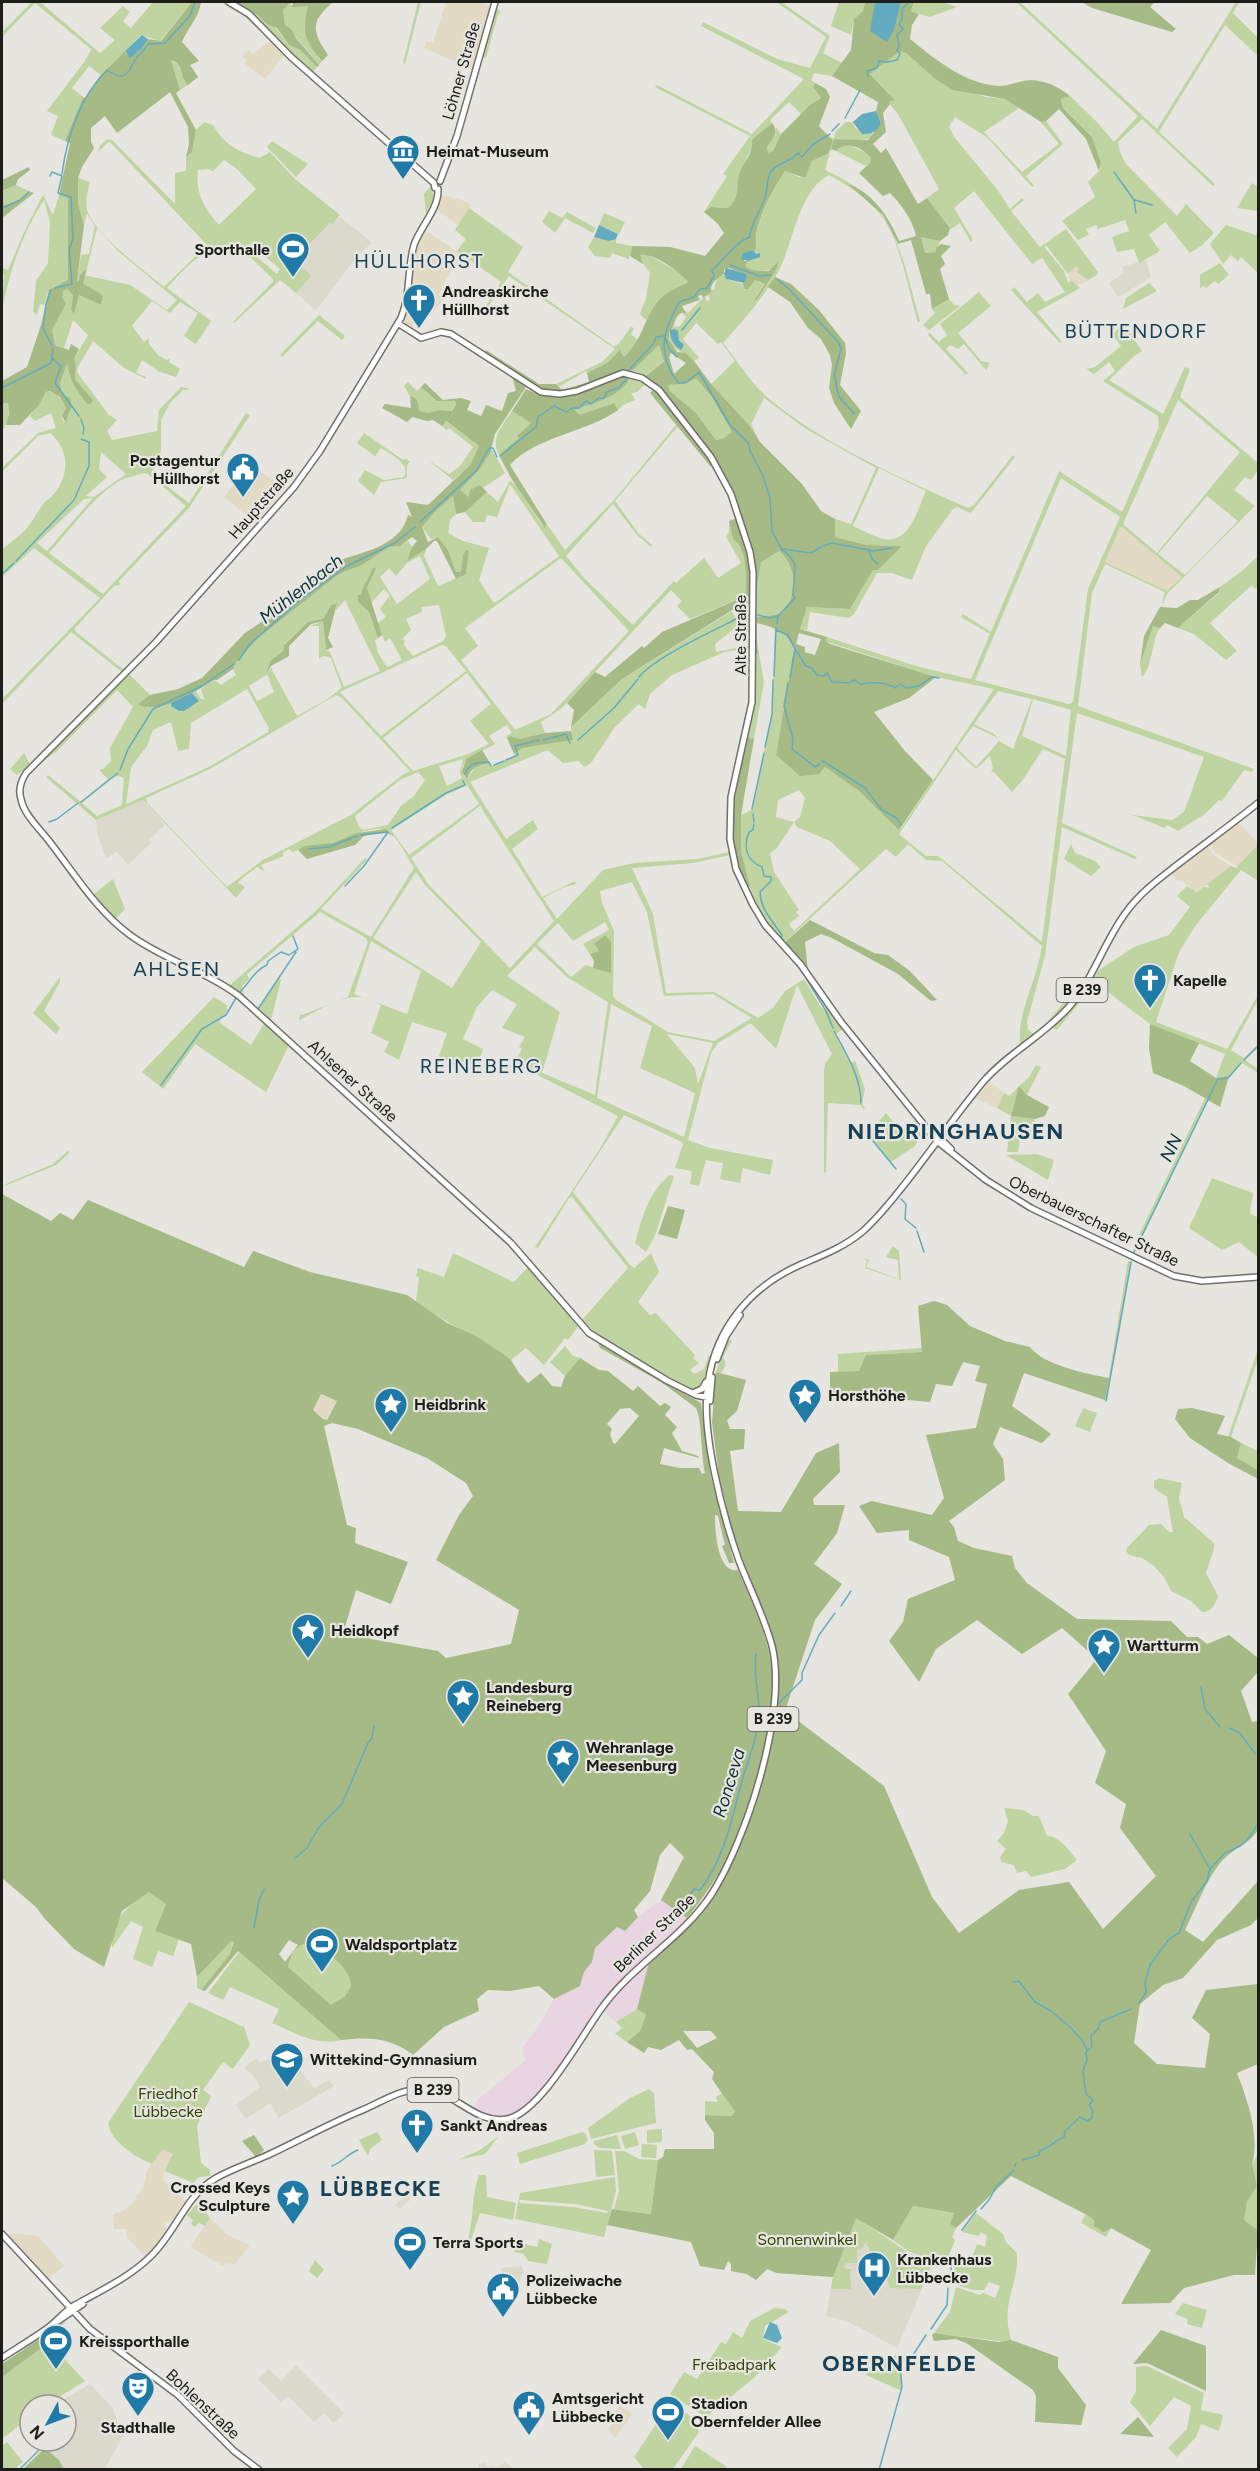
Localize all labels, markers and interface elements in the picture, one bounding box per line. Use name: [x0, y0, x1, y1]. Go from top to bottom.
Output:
street label: Löhner Straße: [438, 20, 484, 122]
museum icon: Heimat-Museum: [385, 133, 421, 180]
place label: Heimat-Museum: [426, 142, 549, 161]
sports icon: Sporthalle: [275, 231, 311, 278]
place label: Sporthalle: [194, 240, 270, 259]
district label: HÜLLHORST: [354, 249, 484, 273]
church icon: Andreaskirche Hüllhorst: [401, 282, 437, 329]
place label: Andreaskirche Hüllhorst: [442, 282, 549, 319]
district label: BÜTTENDORF: [1064, 319, 1208, 343]
place label: Postagentur Hüllhorst: [130, 451, 220, 488]
public building icon: Postagentur Hüllhorst: [225, 451, 261, 498]
street label: Hauptstraße: [224, 463, 298, 543]
water label: Mühlenbach: [255, 549, 347, 629]
street label: Alte Straße: [731, 595, 750, 675]
district label: AHLSEN: [133, 957, 221, 981]
church icon: Kapelle: [1132, 962, 1168, 1009]
place label: Kapelle: [1173, 971, 1227, 990]
road number: B 239: [1056, 978, 1108, 1002]
street label: Ahlsener Straße: [304, 1036, 402, 1126]
district label: REINEBERG: [420, 1054, 542, 1078]
district label: NIEDRINGHAUSEN: [847, 1118, 1065, 1145]
water label: NN: [1155, 1131, 1187, 1165]
street label: Oberbauerschafter Straße: [1006, 1171, 1182, 1271]
place icon: Horsthöhe: [787, 1377, 823, 1424]
place icon: Heidbrink: [373, 1386, 409, 1433]
place label: Horsthöhe: [828, 1386, 906, 1405]
place label: Heidbrink: [414, 1395, 486, 1414]
place icon: Heidkopf: [290, 1612, 326, 1659]
place label: Heidkopf: [331, 1621, 400, 1640]
place icon: Wartturm: [1086, 1627, 1122, 1674]
place label: Wartturm: [1127, 1636, 1199, 1655]
place icon: Landesburg Reineberg: [445, 1678, 481, 1725]
place label: Landesburg Reineberg: [486, 1678, 572, 1715]
road number: B 239: [748, 1707, 798, 1731]
place icon: Wehranlage Meesenburg: [545, 1738, 581, 1785]
place label: Wehranlage Meesenburg: [586, 1738, 677, 1775]
water label: Ronceva: [708, 1745, 750, 1820]
street label: Berliner Straße: [609, 1889, 699, 1976]
sports icon: Waldsportplatz: [304, 1926, 340, 1973]
place label: Waldsportplatz: [345, 1935, 457, 1954]
school or university icon: Wittekind-Gymnasium: [269, 2041, 305, 2088]
place label: Wittekind-Gymnasium: [310, 2050, 477, 2069]
road number: B 239: [408, 2078, 458, 2102]
park label: Friedhof Lübbecke: [133, 2084, 203, 2121]
church icon: Sankt Andreas: [399, 2107, 435, 2154]
place label: Sankt Andreas: [440, 2116, 548, 2135]
district label: LÜBBECKE: [320, 2175, 442, 2202]
place label: Crossed Keys Sculpture: [171, 2178, 271, 2215]
place icon: Crossed Keys Sculpture: [275, 2178, 311, 2225]
sports icon: Terra Sports: [392, 2224, 428, 2271]
park label: Sonnenwinkel: [757, 2230, 857, 2249]
place label: Terra Sports: [433, 2233, 524, 2252]
hospital icon: Krankenhaus Lübbecke: [856, 2250, 892, 2297]
place label: Krankenhaus Lübbecke: [897, 2250, 992, 2287]
public building icon: Polizeiwache Lübbecke: [485, 2271, 521, 2318]
place label: Polizeiwache Lübbecke: [526, 2271, 622, 2308]
sports icon: Kreissporthalle: [38, 2323, 74, 2370]
place label: Kreissporthalle: [79, 2332, 189, 2351]
district label: OBERNFELDE: [822, 2350, 978, 2377]
park label: Freibadpark: [692, 2355, 776, 2374]
street label: Bohlenstraße: [162, 2365, 244, 2443]
theatre icon: Stadthalle: [120, 2370, 156, 2417]
public building icon: Amtsgericht Lübbecke: [511, 2389, 547, 2436]
place label: Amtsgericht Lübbecke: [552, 2389, 644, 2426]
north arrow: [18, 2393, 78, 2453]
sports icon: Stadion Obernfelder Allee: [650, 2394, 686, 2441]
place label: Stadion Obernfelder Allee: [691, 2394, 821, 2431]
place label: Stadthalle: [101, 2418, 176, 2437]
text: N: [26, 2422, 48, 2443]

